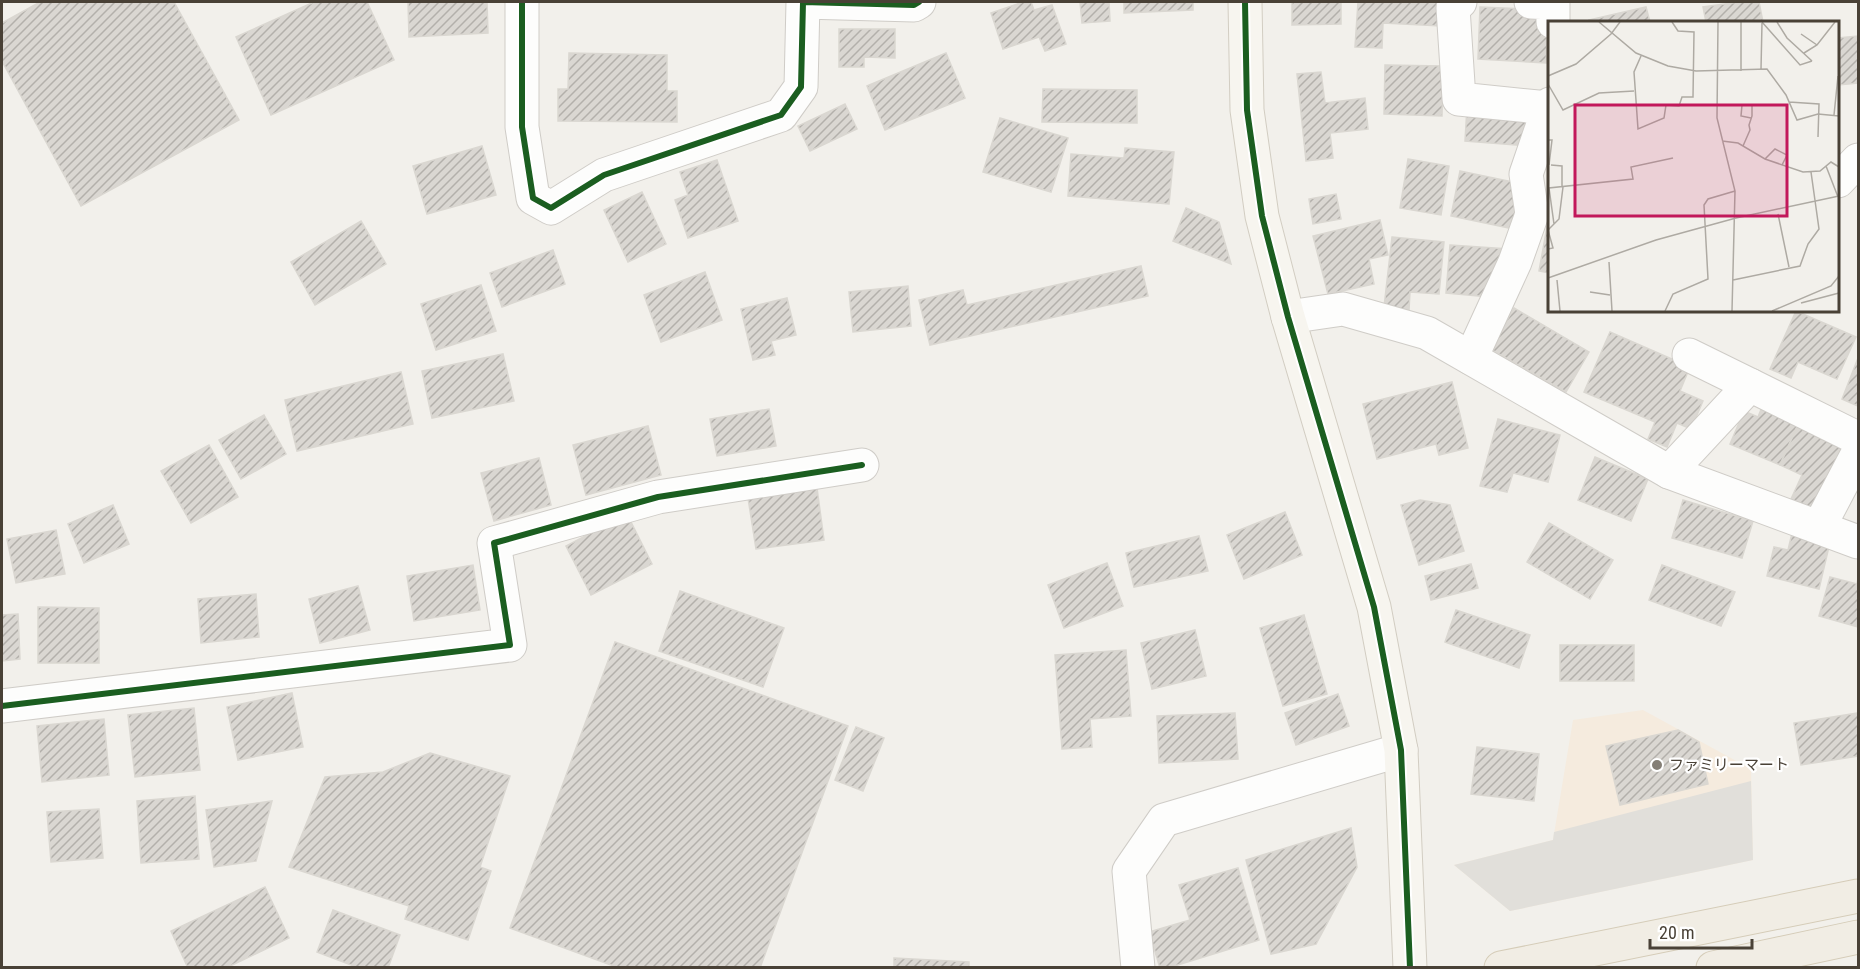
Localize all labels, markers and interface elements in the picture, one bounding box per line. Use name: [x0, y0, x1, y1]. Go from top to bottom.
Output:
inset map: [1548, 21, 1839, 312]
place label: ファミリーマート: [1669, 756, 1789, 774]
marker: ファミリーマート: [1650, 758, 1664, 772]
scale bar: [1650, 912, 1752, 950]
text: 20 m: [1659, 922, 1694, 943]

